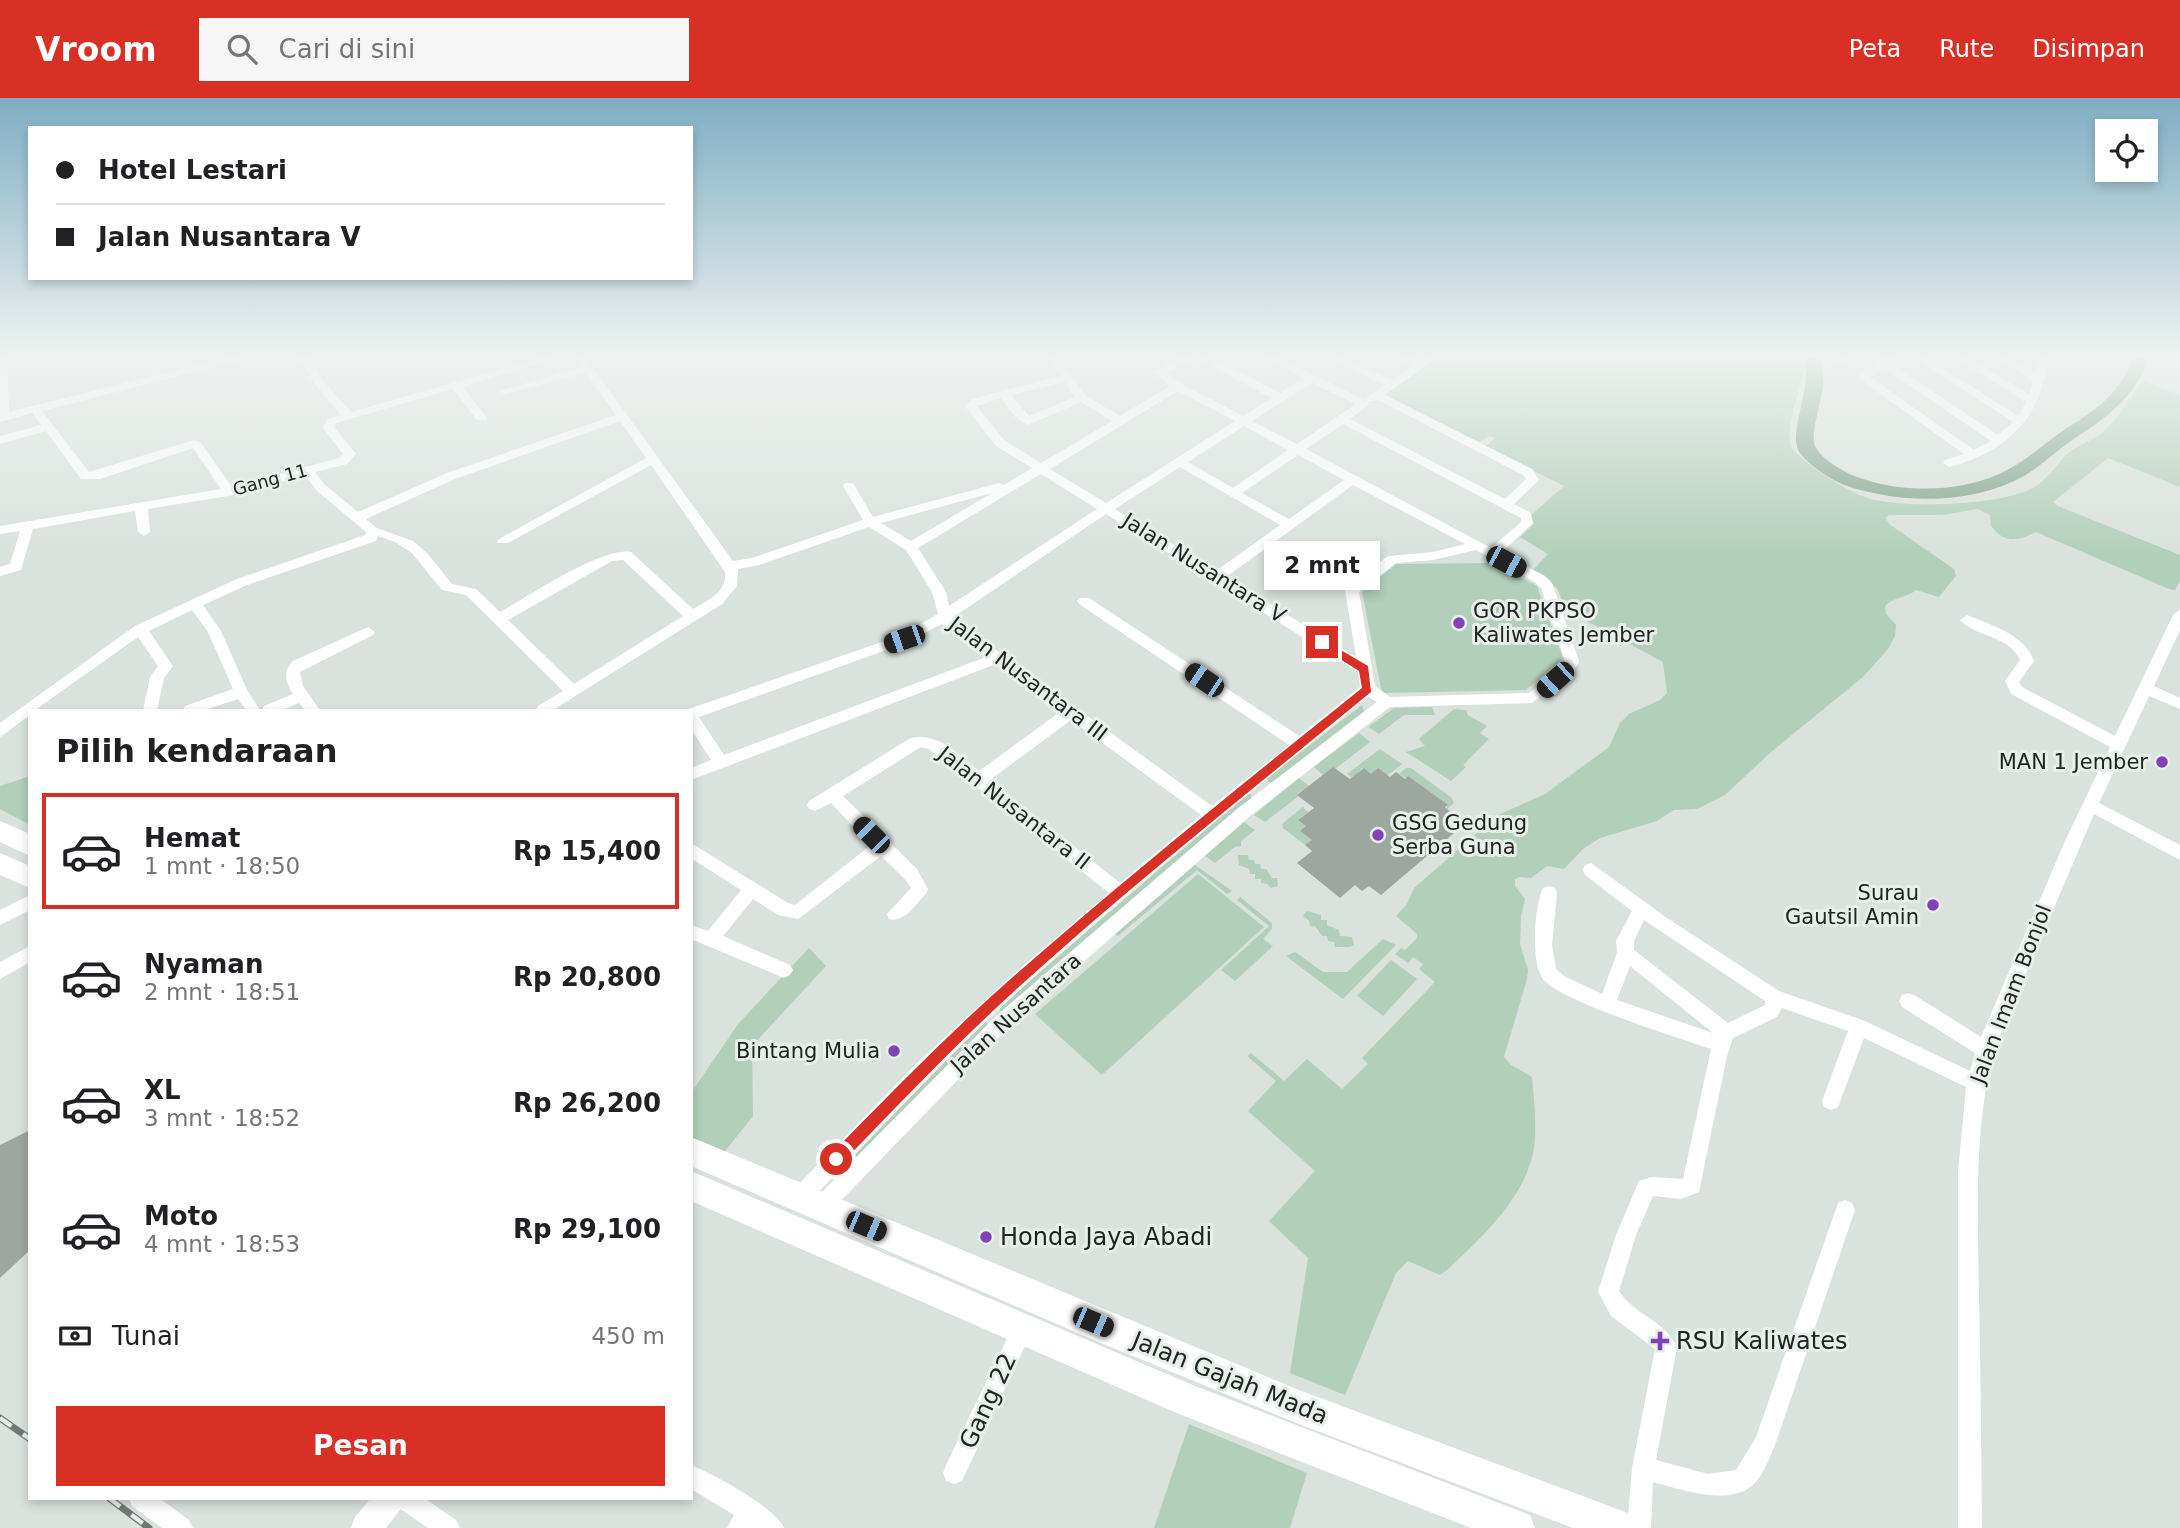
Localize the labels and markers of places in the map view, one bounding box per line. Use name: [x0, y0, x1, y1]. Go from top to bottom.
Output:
place label: GOR PKPSO Kaliwates Jember: [1473, 599, 1655, 647]
marker: GOR PKPSO Kaliwates Jember: [1451, 615, 1467, 631]
place label: MAN 1 Jember: [1999, 750, 2148, 774]
marker: MAN 1 Jember: [2154, 754, 2170, 770]
place label: GSG Gedung Serba Guna: [1392, 811, 1527, 859]
marker: GSG Gedung Serba Guna: [1370, 827, 1386, 843]
place label: Surau Gautsil Amin: [1785, 881, 1919, 929]
marker: Surau Gautsil Amin: [1925, 897, 1941, 913]
place label: Bintang Mulia: [736, 1039, 880, 1063]
marker: Bintang Mulia: [886, 1043, 902, 1059]
place label: Honda Jaya Abadi: [1000, 1223, 1212, 1251]
marker: Honda Jaya Abadi: [978, 1229, 994, 1245]
place label: RSU Kaliwates: [1676, 1327, 1847, 1355]
marker: RSU Kaliwates: [1650, 1331, 1670, 1351]

